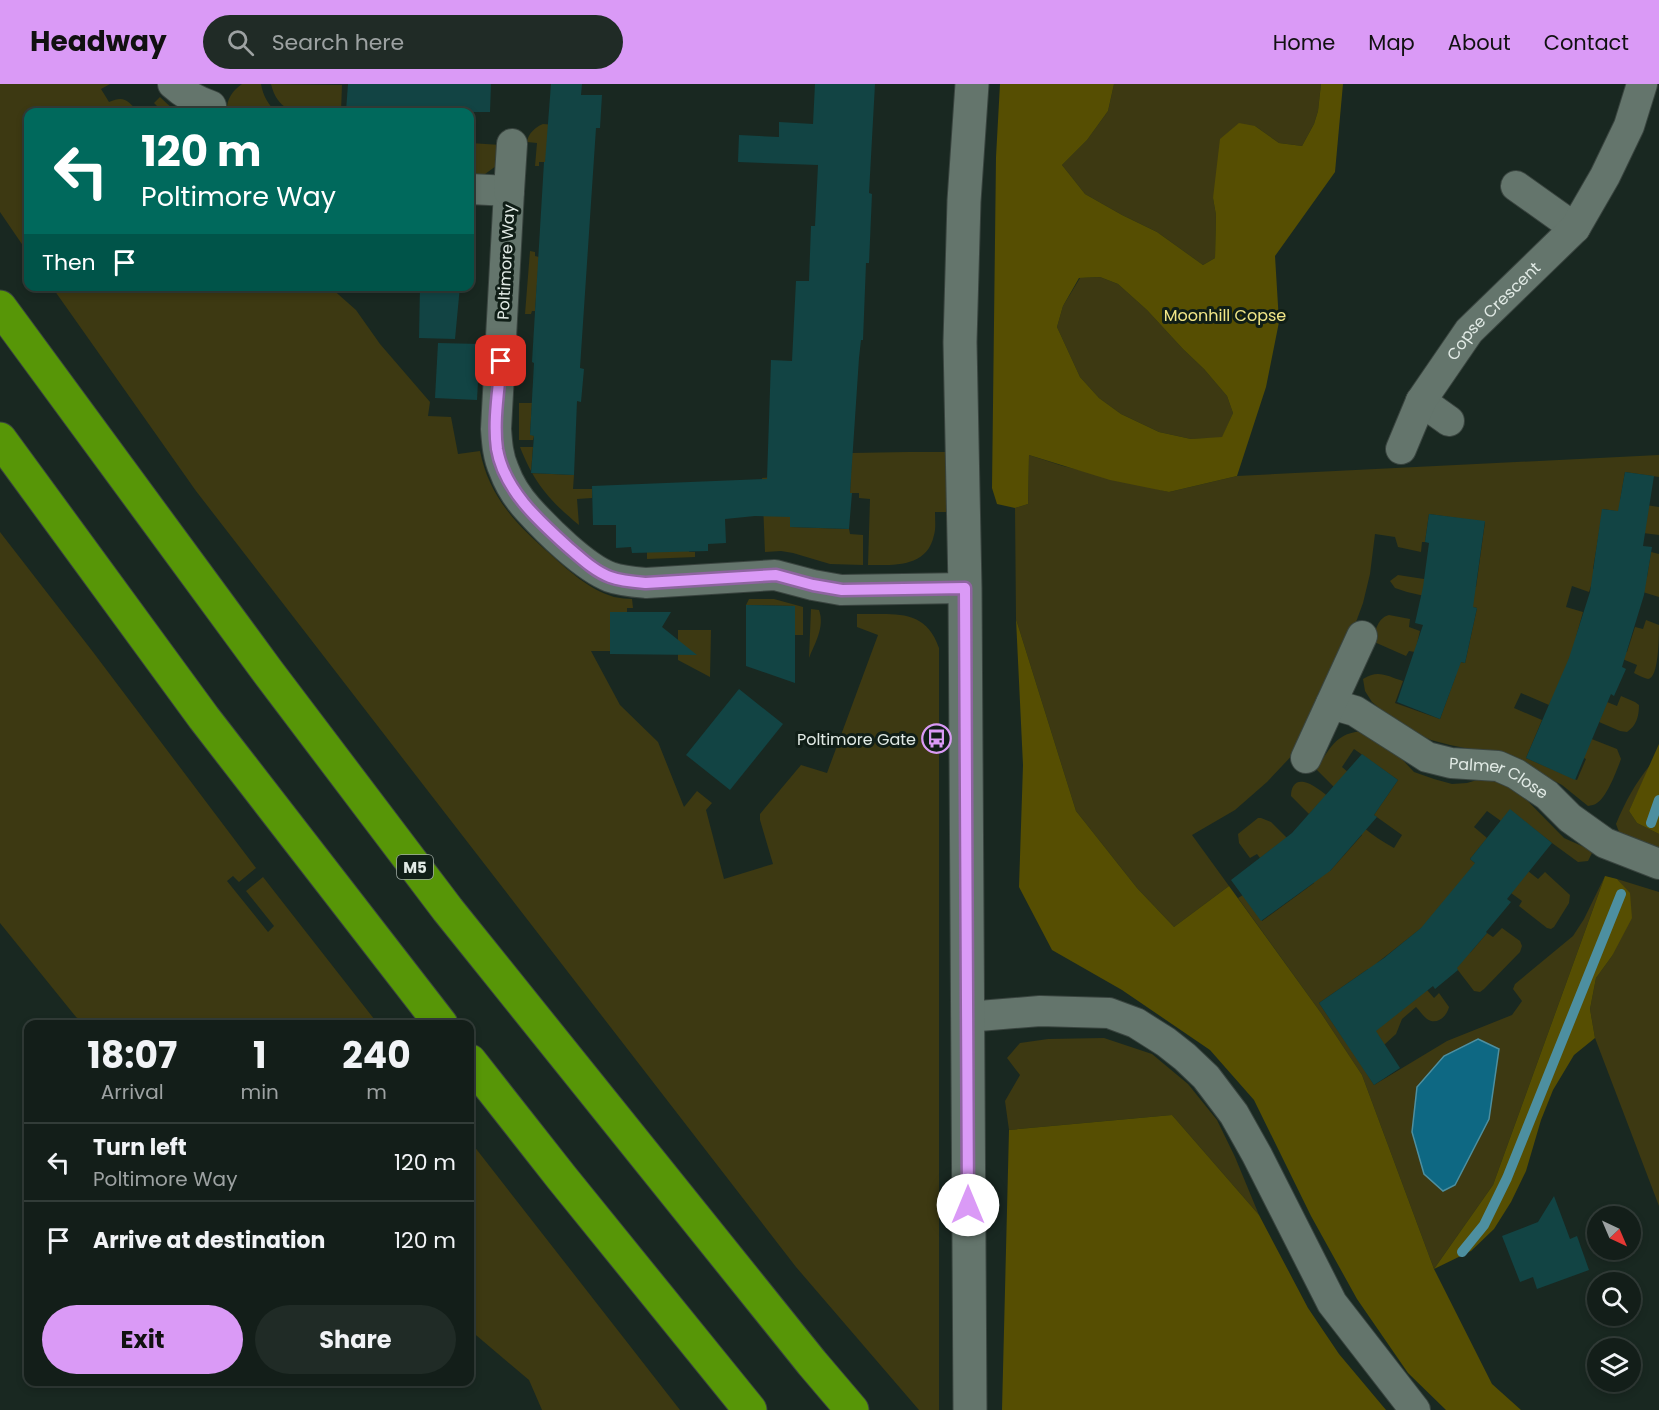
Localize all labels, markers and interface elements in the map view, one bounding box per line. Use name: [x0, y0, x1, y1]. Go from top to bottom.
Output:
search box: [203, 15, 623, 69]
text: Headway: [30, 22, 167, 61]
icon: search: [224, 26, 257, 59]
text: Search here: [272, 27, 404, 58]
text: Home: [1273, 28, 1335, 57]
text: Map: [1368, 28, 1415, 57]
text: About: [1448, 28, 1511, 57]
text: Contact: [1544, 28, 1629, 57]
text: 120 m: [141, 122, 262, 181]
icon: left: [42, 132, 120, 210]
text: Poltimore Way: [141, 178, 336, 215]
street label: Poltimore Way: [491, 204, 521, 320]
icon: arrive: [108, 246, 141, 279]
text: Then: [42, 247, 96, 278]
street label: Copse Crescent: [1441, 256, 1545, 365]
park label: Moonhill Copse: [1164, 304, 1286, 327]
pin: [475, 335, 526, 386]
icon: arrive: [484, 344, 517, 377]
bus stop icon: Poltimore Gate: [921, 723, 953, 755]
place label: Poltimore Gate: [797, 728, 916, 751]
street label: Palmer Close: [1448, 751, 1553, 804]
road number: M5: [397, 855, 433, 879]
text: 18:07: [87, 1030, 177, 1081]
text: 1: [253, 1030, 266, 1081]
text: 240: [342, 1030, 411, 1081]
text: Arrival: [101, 1078, 164, 1106]
text: min: [241, 1078, 279, 1106]
text: m: [366, 1078, 387, 1106]
text: Turn left: [93, 1132, 187, 1163]
icon: left: [42, 1146, 75, 1179]
text: 120 m: [394, 1147, 456, 1178]
text: Poltimore Way: [93, 1165, 237, 1193]
position arrow: [936, 1173, 1000, 1237]
north arrow: [1587, 1206, 1641, 1260]
map controls: [1587, 1206, 1641, 1392]
icon: arrive: [42, 1224, 75, 1257]
text: Arrive at destination: [93, 1225, 325, 1256]
text: 120 m: [394, 1225, 456, 1256]
button: search: [1587, 1272, 1641, 1326]
button: Exit: [42, 1305, 243, 1374]
button: Share: [255, 1305, 456, 1374]
button: layers: [1587, 1338, 1641, 1392]

